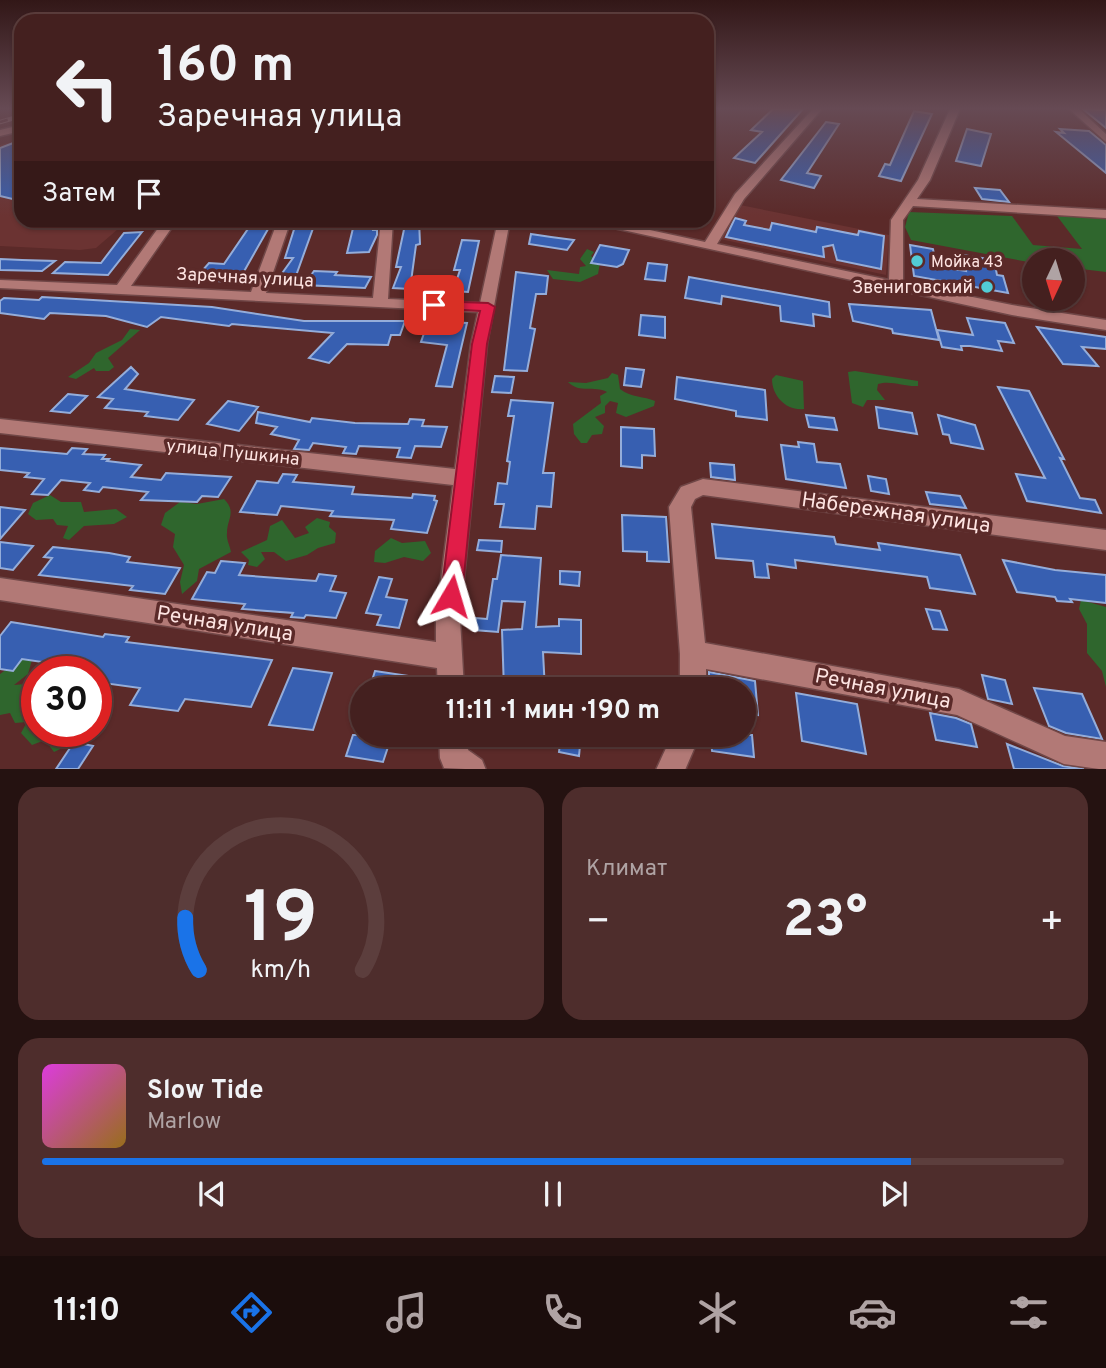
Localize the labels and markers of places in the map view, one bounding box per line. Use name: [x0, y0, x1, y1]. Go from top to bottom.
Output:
marker: Мойка 43: [909, 253, 925, 269]
place label: Мойка 43: [931, 253, 1003, 273]
pin: [404, 275, 464, 335]
place label: Звениговский: [852, 277, 973, 300]
marker: Звениговский: [979, 279, 995, 295]

